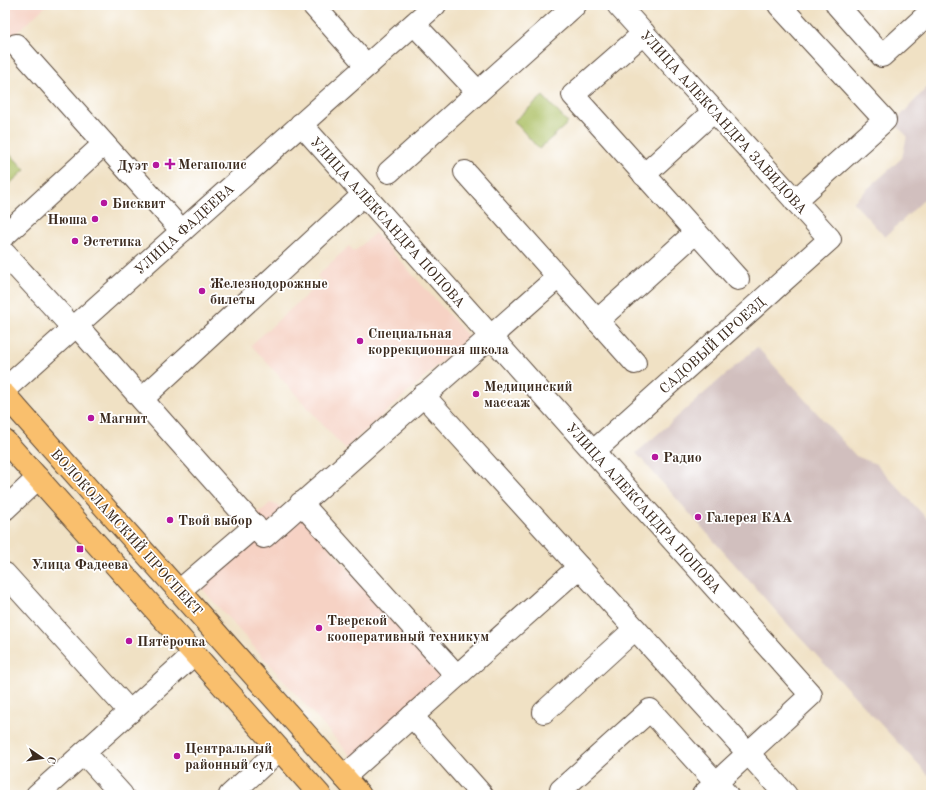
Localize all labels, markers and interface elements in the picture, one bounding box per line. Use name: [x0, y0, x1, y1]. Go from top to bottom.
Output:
street label: УЛИЦА АЛЕКСАНДРА ЗАВИДОВА: [637, 28, 809, 217]
street label: УЛИЦА АЛЕКСАНДРА ПОПОВА: [307, 135, 467, 311]
place label: Мегаполис: [178, 158, 247, 172]
place label: Дуэт: [117, 159, 148, 173]
marker: Мегаполис: [165, 159, 175, 169]
marker: Дуэт: [151, 160, 161, 170]
street label: УЛИЦА ФАДЕЕВА: [132, 182, 237, 278]
place label: Бисквит: [112, 197, 166, 211]
marker: Бисквит: [99, 198, 109, 208]
place label: Нюша: [47, 213, 87, 227]
marker: Нюша: [90, 214, 100, 224]
place label: Эстетика: [83, 235, 142, 249]
marker: Эстетика: [70, 236, 80, 246]
place label: Железнодорожные билеты: [210, 277, 328, 307]
marker: Железнодорожные билеты: [197, 286, 207, 296]
street label: САДОВЫЙ ПРОЕЗД: [655, 292, 768, 397]
place label: Специальная коррекционная школа: [368, 327, 509, 357]
marker: Специальная коррекционная школа: [355, 336, 365, 346]
place label: Медицинский массаж: [484, 380, 572, 410]
marker: Медицинский массаж: [471, 389, 481, 399]
place label: Магнит: [99, 412, 148, 426]
marker: Магнит: [86, 413, 96, 423]
street label: УЛИЦА АЛЕКСАНДРА ПОПОВА: [563, 421, 723, 597]
street label: ВОЛОКОЛАМСКИЙ ПРОСПЕКТ: [48, 444, 208, 619]
place label: Радио: [663, 451, 702, 465]
marker: Радио: [650, 452, 660, 462]
place label: Галерея КАА: [706, 511, 793, 525]
marker: Галерея КАА: [693, 512, 703, 522]
place label: Твой выбор: [178, 514, 252, 528]
marker: Твой выбор: [165, 515, 175, 525]
marker: Улица Фадеева: [75, 544, 85, 554]
place label: Улица Фадеева: [32, 558, 128, 572]
place label: Тверской кооперативный техникум: [327, 614, 489, 644]
marker: Тверской кооперативный техникум: [314, 623, 324, 633]
place label: Пятёрочка: [137, 635, 206, 649]
marker: Пятёрочка: [124, 636, 134, 646]
north arrow: [22, 738, 62, 778]
place label: Центральный районный суд: [185, 742, 273, 772]
marker: Центральный районный суд: [172, 751, 182, 761]
text: С: [44, 755, 56, 765]

